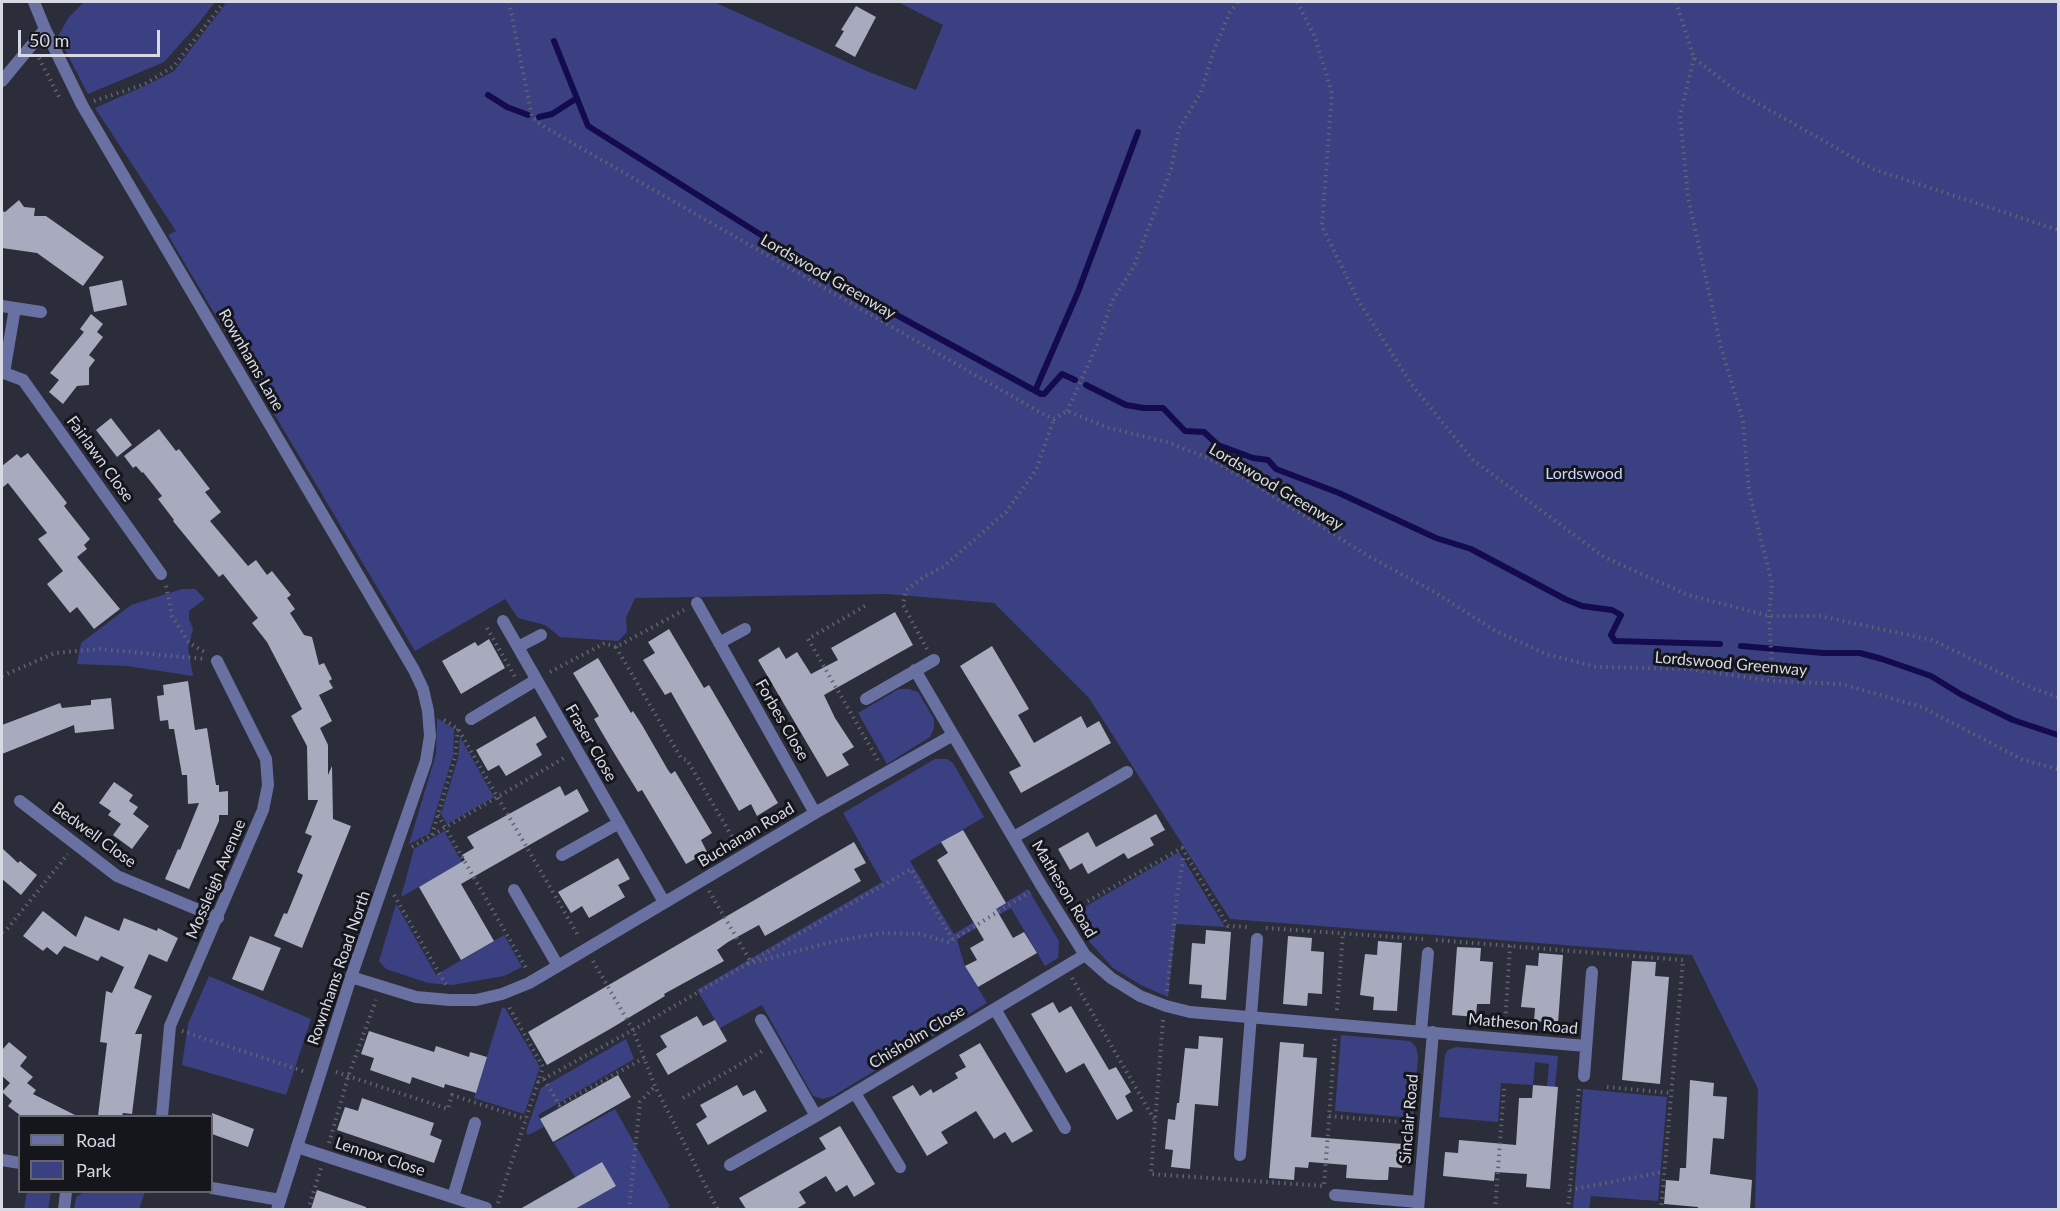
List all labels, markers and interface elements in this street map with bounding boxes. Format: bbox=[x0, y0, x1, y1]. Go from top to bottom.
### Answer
scale bar bbox=[21, 18, 164, 56]
text: 50 m bbox=[29, 29, 69, 51]
street label: Lordswood Greenway bbox=[757, 230, 899, 324]
street label: Rownhams Lane bbox=[214, 306, 288, 414]
street label: Fairlawn Close bbox=[62, 412, 138, 506]
street label: Lordswood Greenway bbox=[1205, 439, 1347, 535]
park label: Lordswood bbox=[1545, 464, 1623, 484]
street label: Lordswood Greenway bbox=[1654, 648, 1808, 680]
street label: Forbes Close bbox=[751, 676, 813, 764]
street label: Fraser Close bbox=[561, 701, 621, 785]
street label: Bedwell Close bbox=[48, 798, 140, 872]
street label: Buchanan Road bbox=[694, 799, 798, 871]
street label: Mossleigh Avenue bbox=[182, 816, 250, 942]
street label: Matheson Road bbox=[1027, 837, 1101, 941]
street label: Rownhams Road North bbox=[304, 888, 374, 1048]
street label: Chisholm Close bbox=[866, 1001, 968, 1073]
street label: Matheson Road bbox=[1467, 1010, 1579, 1038]
street label: Sinclair Road bbox=[1396, 1073, 1422, 1165]
legend bbox=[18, 1115, 213, 1193]
text: Road bbox=[76, 1129, 116, 1151]
street label: Lennox Close bbox=[333, 1133, 427, 1181]
text: Park bbox=[76, 1159, 111, 1181]

